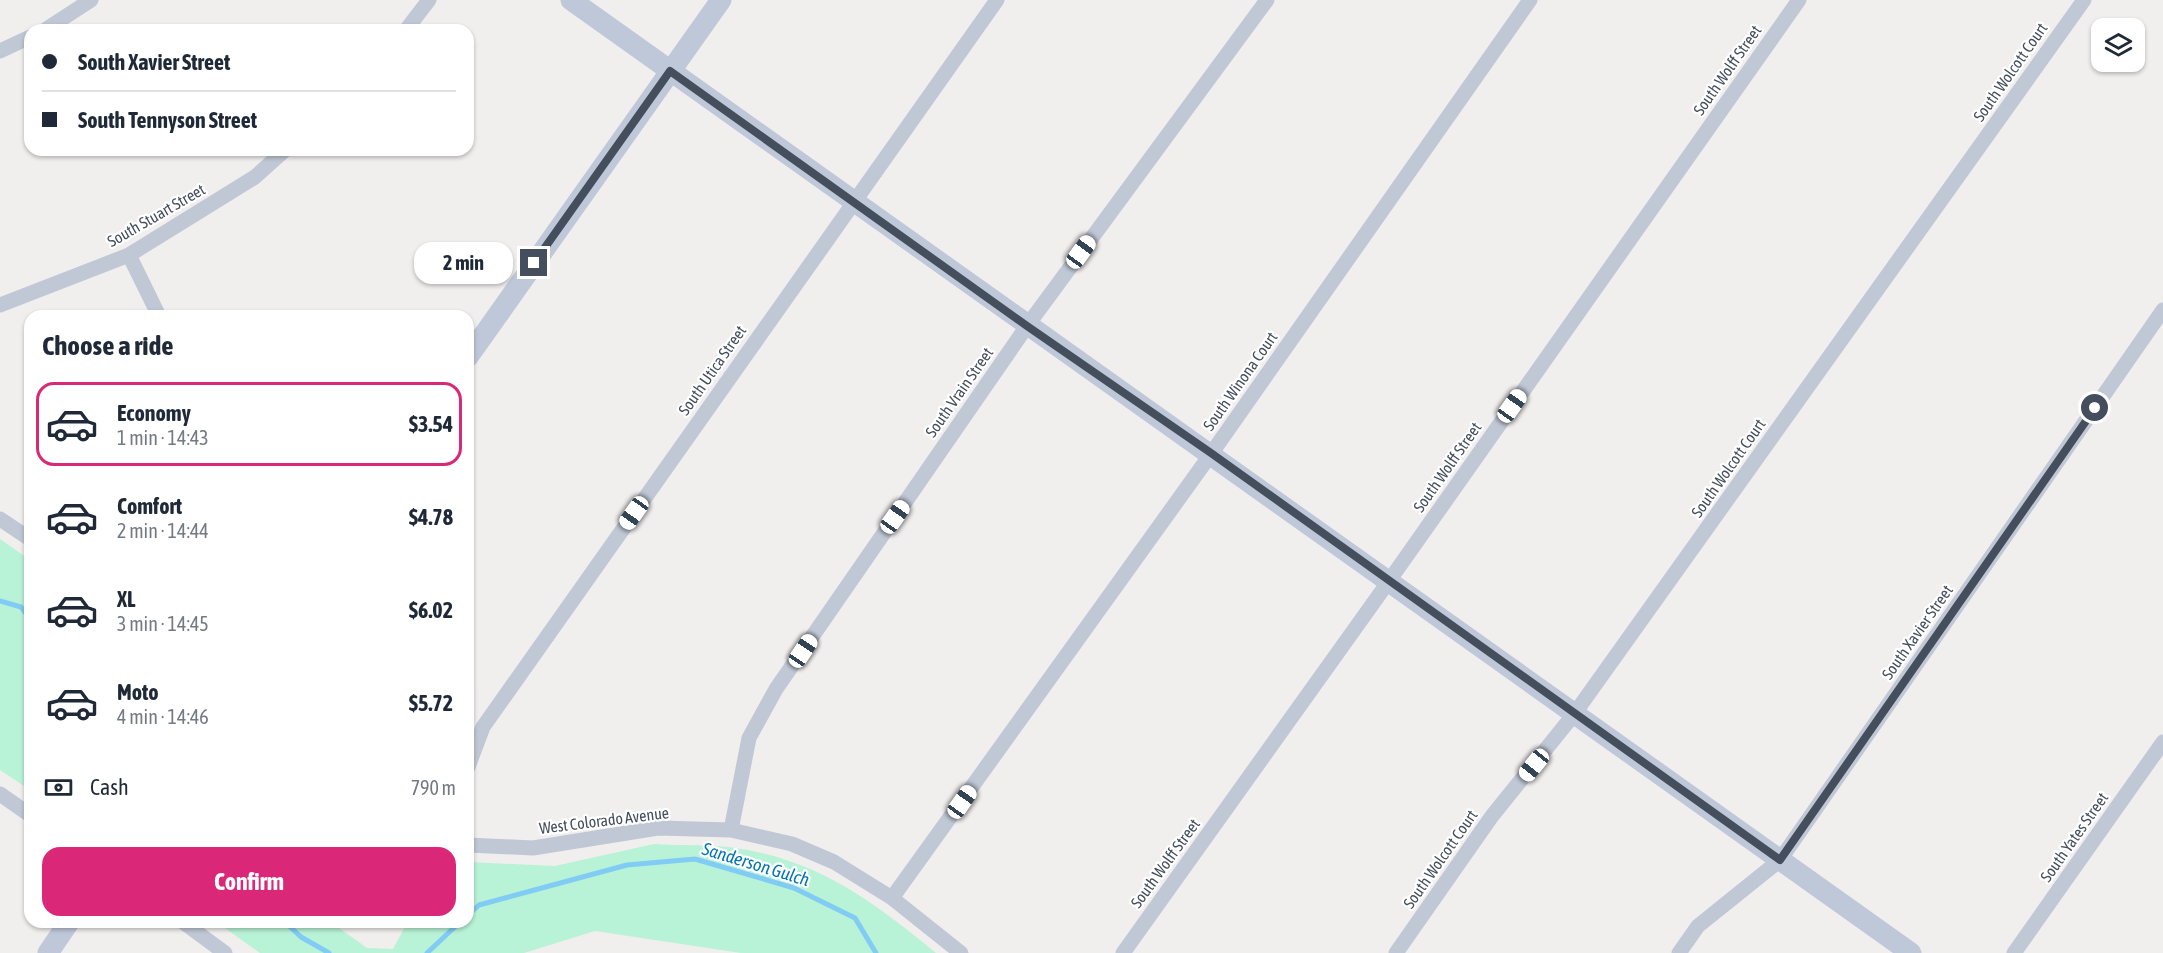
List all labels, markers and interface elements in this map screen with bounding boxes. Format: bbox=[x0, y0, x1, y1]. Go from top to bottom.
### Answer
map controls bbox=[2091, 18, 2145, 72]
button: layers bbox=[2091, 18, 2145, 72]
street label: South Wolcott Court bbox=[1969, 19, 2051, 125]
street label: South Wolff Street bbox=[1689, 21, 1765, 118]
text: South Xavier Street bbox=[78, 49, 230, 75]
text: South Tennyson Street bbox=[78, 107, 257, 133]
street label: South Stuart Street bbox=[104, 180, 208, 250]
car bbox=[1063, 232, 1099, 272]
callout: 2 min bbox=[414, 242, 513, 284]
route end bbox=[520, 249, 547, 276]
text: 2 min bbox=[443, 251, 484, 274]
street label: South Utica Street bbox=[675, 322, 750, 418]
street label: South Winona Court bbox=[1199, 328, 1281, 434]
text: Choose a ride bbox=[42, 330, 174, 361]
street label: South Vrain Street bbox=[922, 344, 997, 440]
car bbox=[1494, 386, 1530, 426]
route start bbox=[2081, 394, 2108, 421]
icon: car bbox=[45, 397, 99, 451]
text: Economy bbox=[117, 400, 191, 426]
text: $3.54 bbox=[409, 411, 453, 437]
street label: South Wolcott Court bbox=[1687, 415, 1769, 521]
street label: South Wolff Street bbox=[1409, 418, 1485, 515]
text: 1 min · 14:43 bbox=[117, 426, 209, 449]
icon: car bbox=[45, 490, 99, 544]
text: Comfort bbox=[117, 493, 182, 519]
car bbox=[616, 493, 652, 533]
car bbox=[877, 497, 913, 537]
text: $4.78 bbox=[409, 504, 453, 530]
text: 2 min · 14:44 bbox=[117, 519, 209, 542]
street label: South Xavier Street bbox=[1878, 581, 1956, 683]
icon: car bbox=[45, 583, 99, 637]
text: XL bbox=[117, 586, 135, 612]
text: $6.02 bbox=[409, 597, 453, 623]
text: 3 min · 14:45 bbox=[117, 612, 209, 635]
car bbox=[785, 631, 821, 671]
icon: car bbox=[45, 676, 99, 730]
text: Moto bbox=[117, 679, 159, 705]
text: $5.72 bbox=[409, 690, 453, 716]
text: 4 min · 14:46 bbox=[117, 705, 209, 728]
car bbox=[1516, 745, 1552, 785]
icon: cash bbox=[42, 771, 75, 804]
text: Cash bbox=[90, 774, 129, 800]
text: 790 m bbox=[411, 776, 456, 799]
car bbox=[944, 782, 980, 822]
street label: South Yates Street bbox=[2037, 789, 2112, 885]
street label: West Colorado Avenue bbox=[538, 803, 670, 837]
street label: South Wolcott Court bbox=[1399, 806, 1481, 912]
street label: South Wolff Street bbox=[1127, 815, 1203, 911]
water label: Sanderson Gulch bbox=[699, 837, 812, 890]
button: Confirm bbox=[42, 847, 456, 916]

